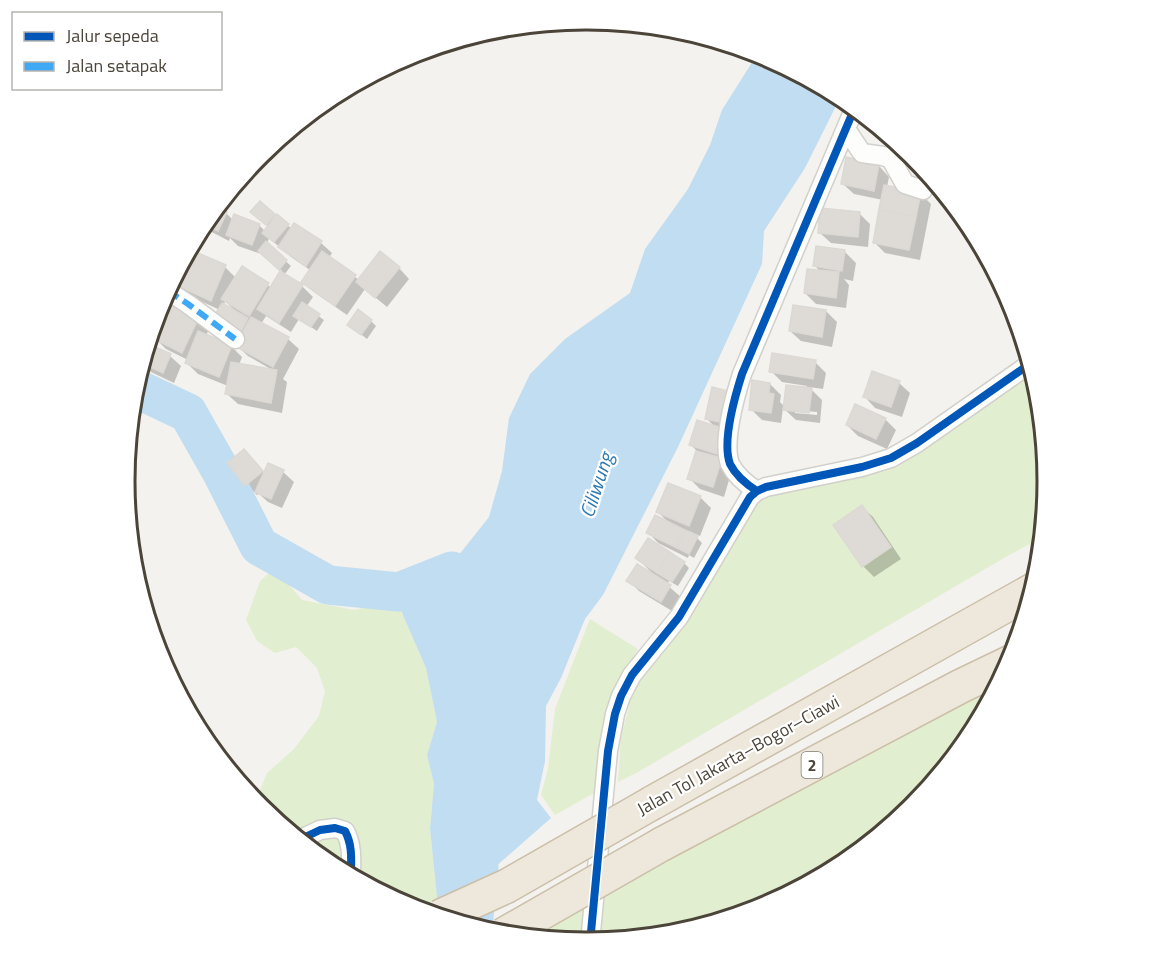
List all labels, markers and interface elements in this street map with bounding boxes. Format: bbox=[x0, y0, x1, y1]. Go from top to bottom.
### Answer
legend bbox=[12, 12, 222, 90]
text: Jalur sepeda bbox=[66, 22, 159, 49]
text: Jalan setapak bbox=[66, 52, 167, 79]
water label: Ciliwung bbox=[571, 446, 622, 521]
street label: Jalan Tol Jakarta–Bogor–Ciawi bbox=[632, 688, 844, 822]
road number: 2 bbox=[802, 752, 822, 778]

